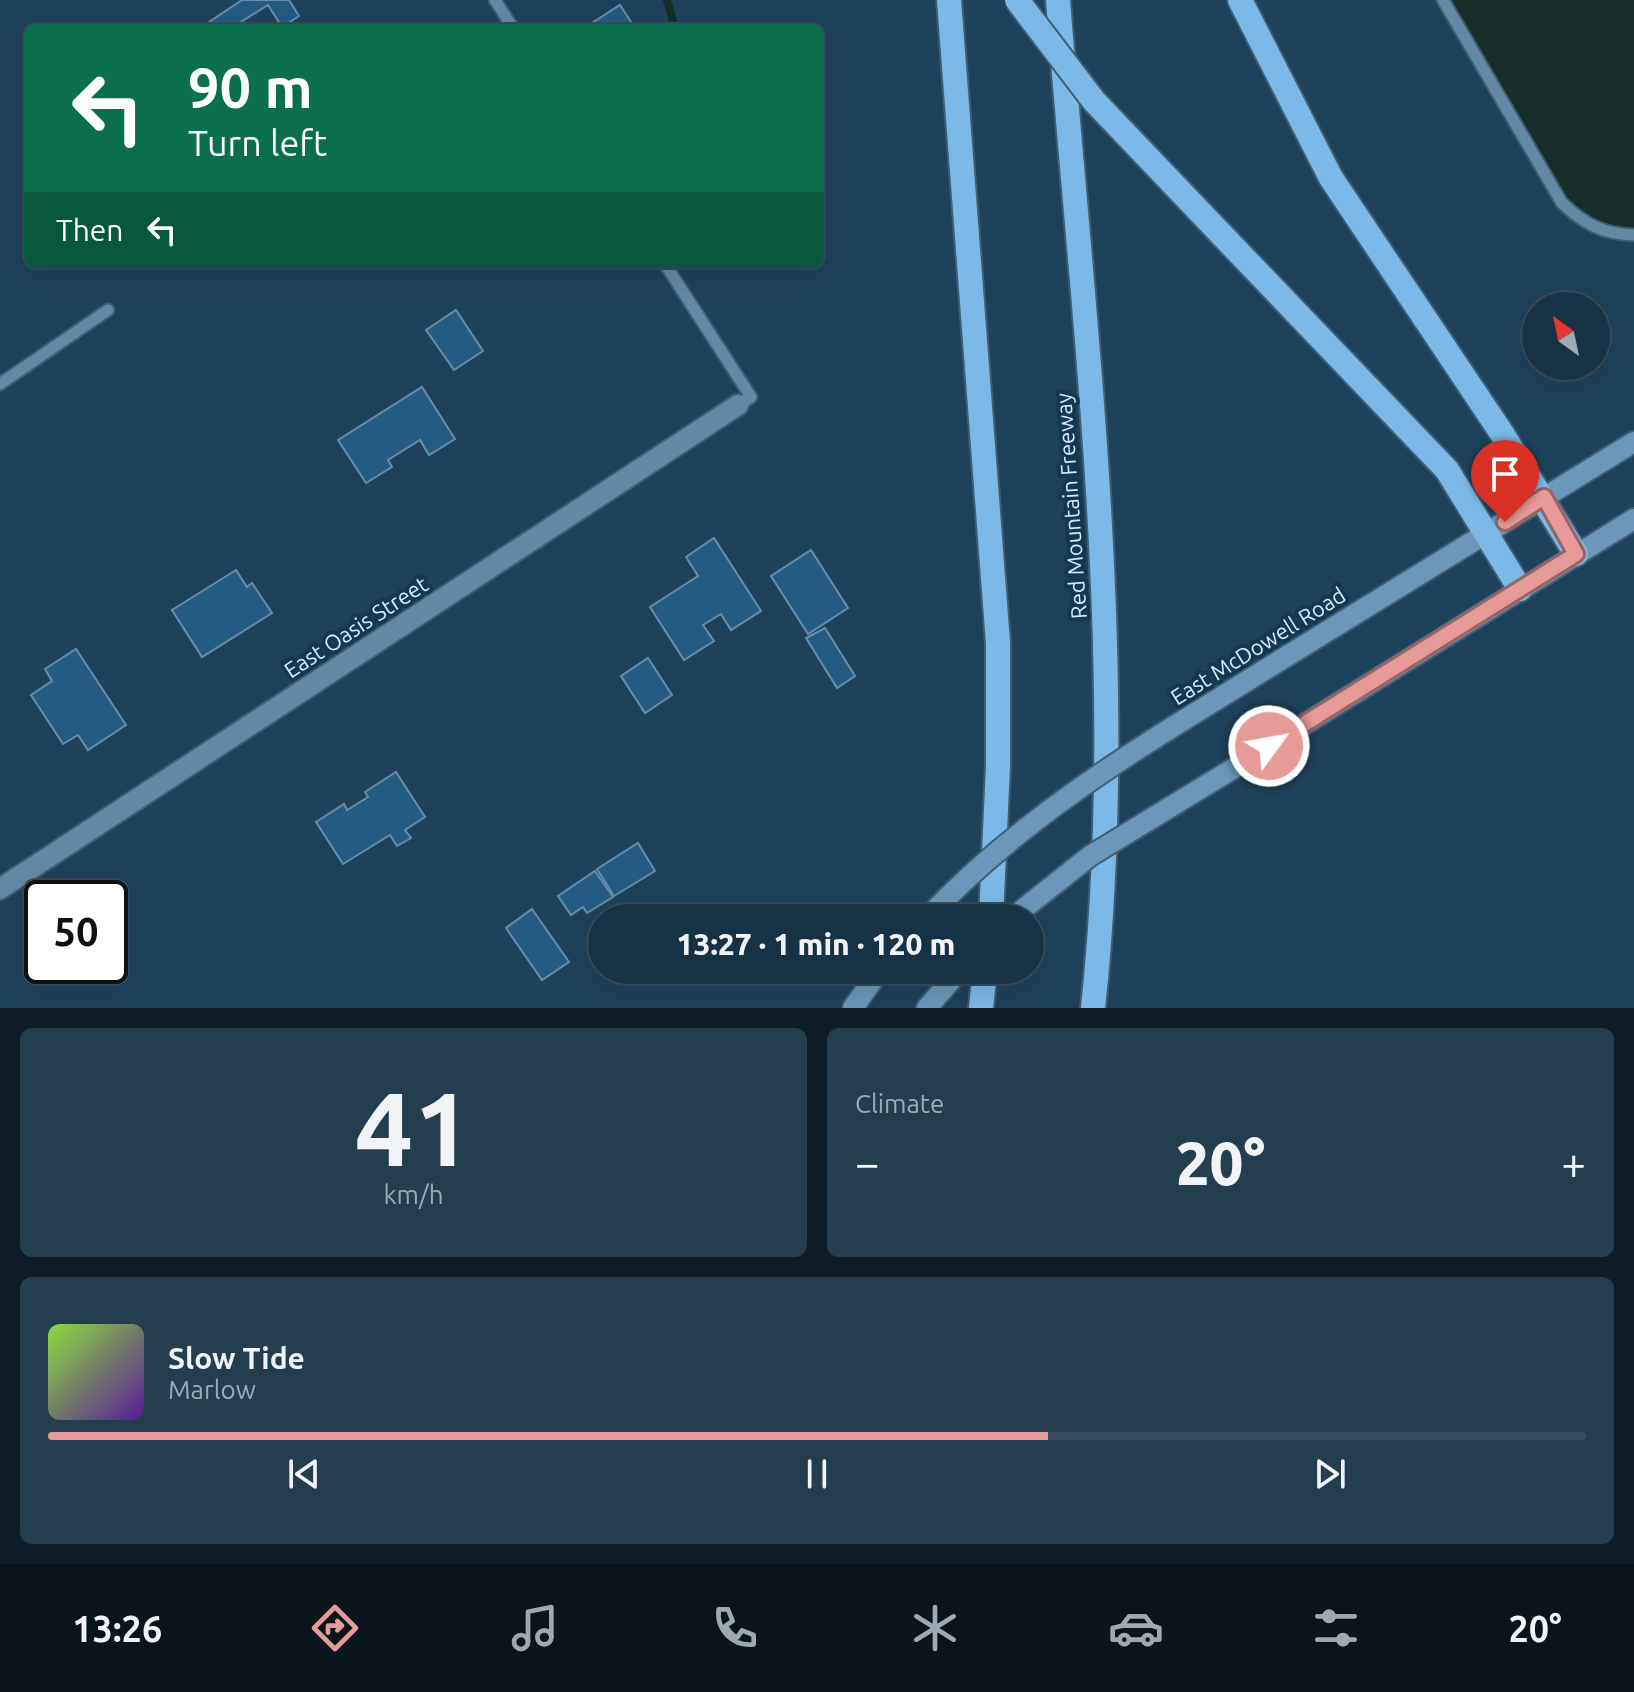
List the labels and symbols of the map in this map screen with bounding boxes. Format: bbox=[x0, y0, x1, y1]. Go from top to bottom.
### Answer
north arrow bbox=[1522, 292, 1610, 380]
street label: Red Mountain Freeway bbox=[1050, 392, 1091, 620]
pin bbox=[1471, 440, 1539, 522]
street label: East Oasis Street bbox=[279, 571, 432, 682]
street label: East McDowell Road bbox=[1166, 582, 1350, 709]
position arrow bbox=[1227, 704, 1311, 788]
speed limit sign: 50 bbox=[24, 880, 128, 984]

